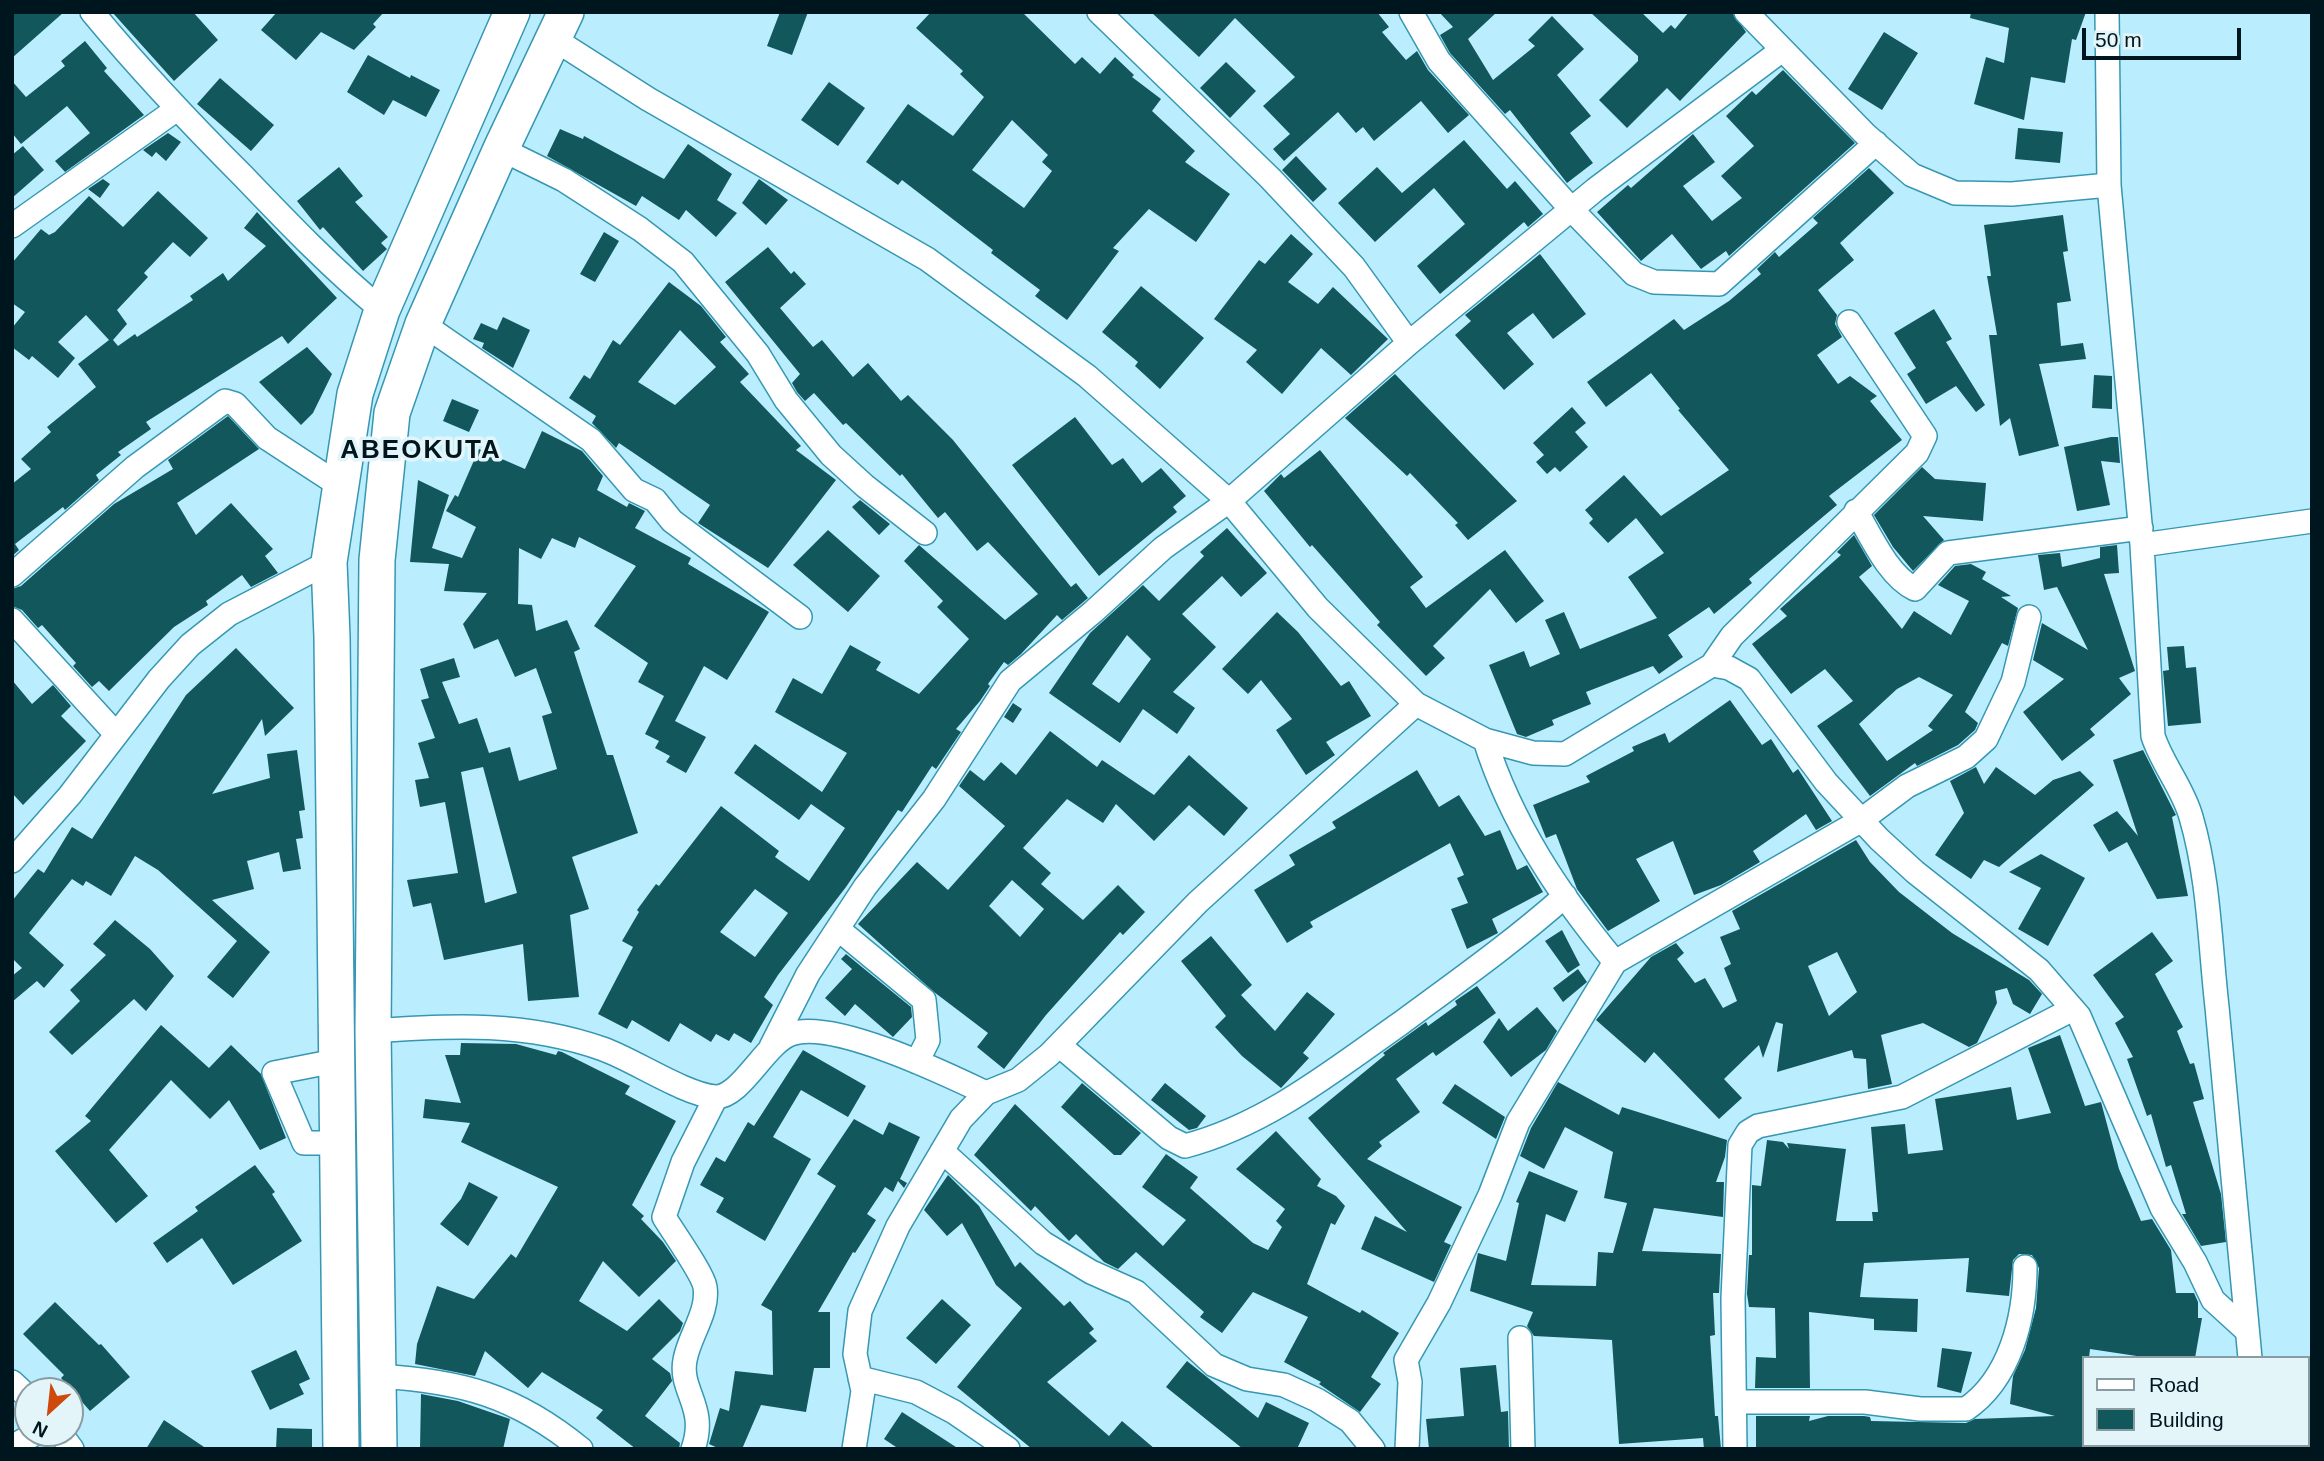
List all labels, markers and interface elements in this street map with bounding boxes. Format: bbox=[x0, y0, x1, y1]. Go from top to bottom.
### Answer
scale bar bbox=[2086, 14, 2245, 58]
text: 50 m bbox=[2095, 28, 2142, 51]
district label: ABEOKUTA bbox=[341, 435, 501, 467]
legend bbox=[2082, 1356, 2310, 1447]
text: Road bbox=[2149, 1373, 2199, 1396]
north arrow bbox=[14, 1377, 84, 1447]
text: Building bbox=[2149, 1408, 2224, 1431]
text: N bbox=[29, 1417, 51, 1442]

